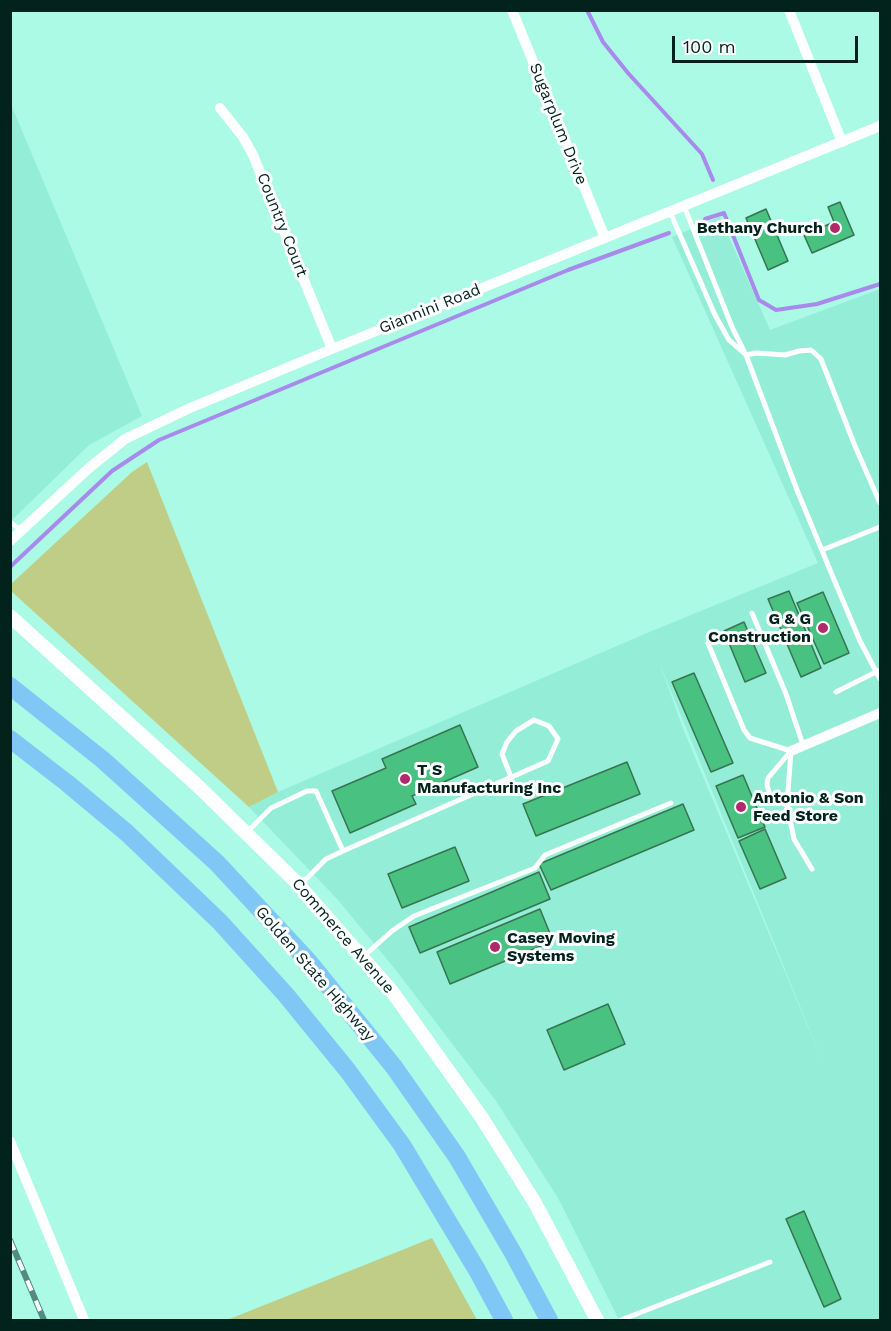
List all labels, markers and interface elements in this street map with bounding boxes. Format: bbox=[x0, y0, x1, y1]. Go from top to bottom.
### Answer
scale bar bbox=[675, 24, 861, 62]
text: 100 m bbox=[683, 36, 736, 57]
street label: Sugarplum Drive bbox=[525, 60, 591, 188]
street label: Country Court bbox=[252, 170, 312, 280]
place label: Bethany Church bbox=[697, 218, 823, 238]
marker: Bethany Church bbox=[828, 221, 842, 235]
street label: Giannini Road bbox=[377, 280, 483, 338]
place label: G & G Construction bbox=[708, 609, 811, 647]
marker: G & G Construction bbox=[816, 621, 830, 635]
place label: T S Manufacturing Inc bbox=[417, 760, 561, 798]
marker: T S Manufacturing Inc bbox=[398, 772, 412, 786]
place label: Antonio & Son Feed Store bbox=[753, 788, 864, 826]
marker: Antonio & Son Feed Store bbox=[734, 800, 748, 814]
street label: Commerce Avenue bbox=[288, 874, 398, 998]
street label: Golden State Highway bbox=[251, 903, 379, 1045]
place label: Casey Moving Systems bbox=[507, 928, 615, 966]
marker: Casey Moving Systems bbox=[488, 940, 502, 954]

